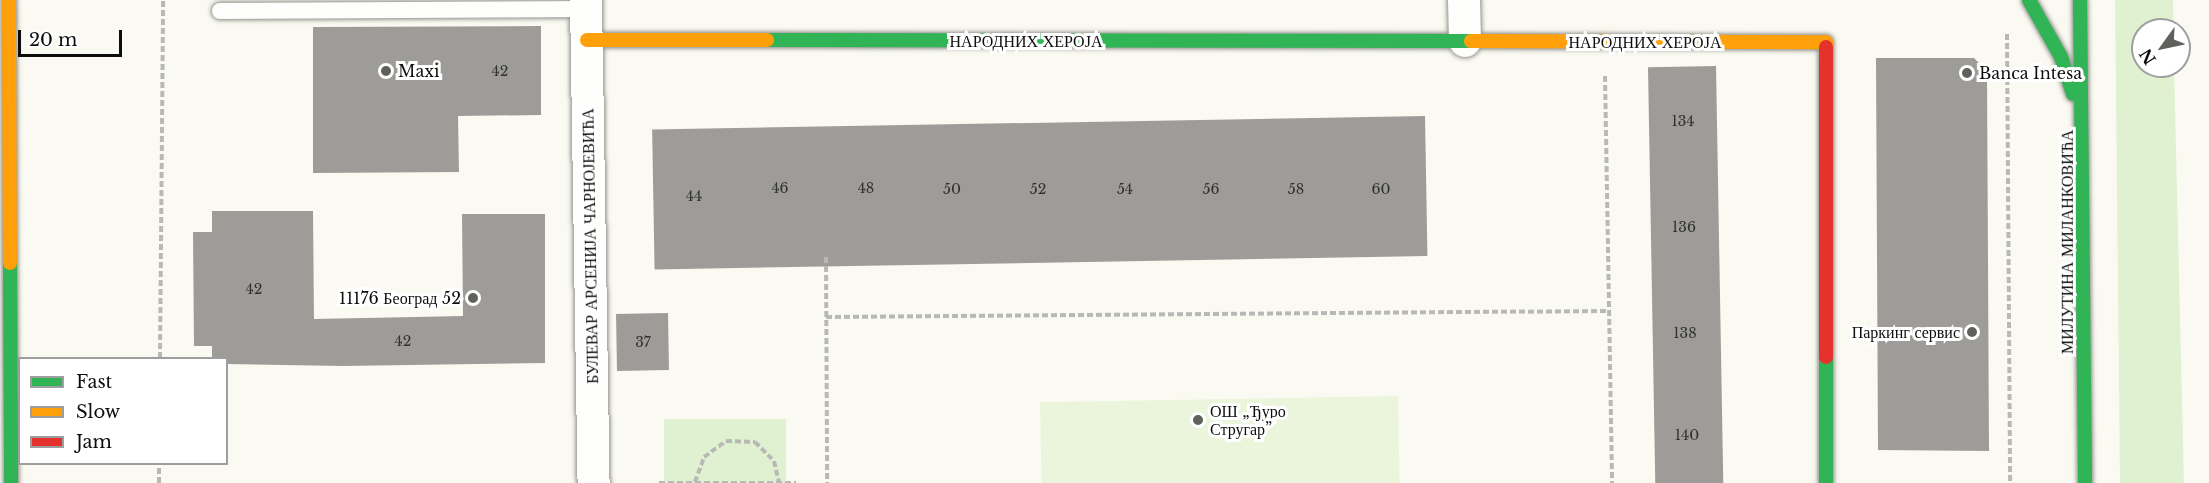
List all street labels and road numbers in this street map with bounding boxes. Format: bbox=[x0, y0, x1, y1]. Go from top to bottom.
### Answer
street label: НАРОДНИХ ХЕРОЈА bbox=[950, 31, 1102, 51]
street label: НАРОДНИХ ХЕРОЈА bbox=[1569, 32, 1721, 52]
street label: БУЛЕВАР АРСЕНИЈА ЧАРНОЈЕВИЋА bbox=[578, 108, 602, 384]
street label: МИЛУТИНА МИЛАНКОВИЋА bbox=[2057, 130, 2077, 354]

